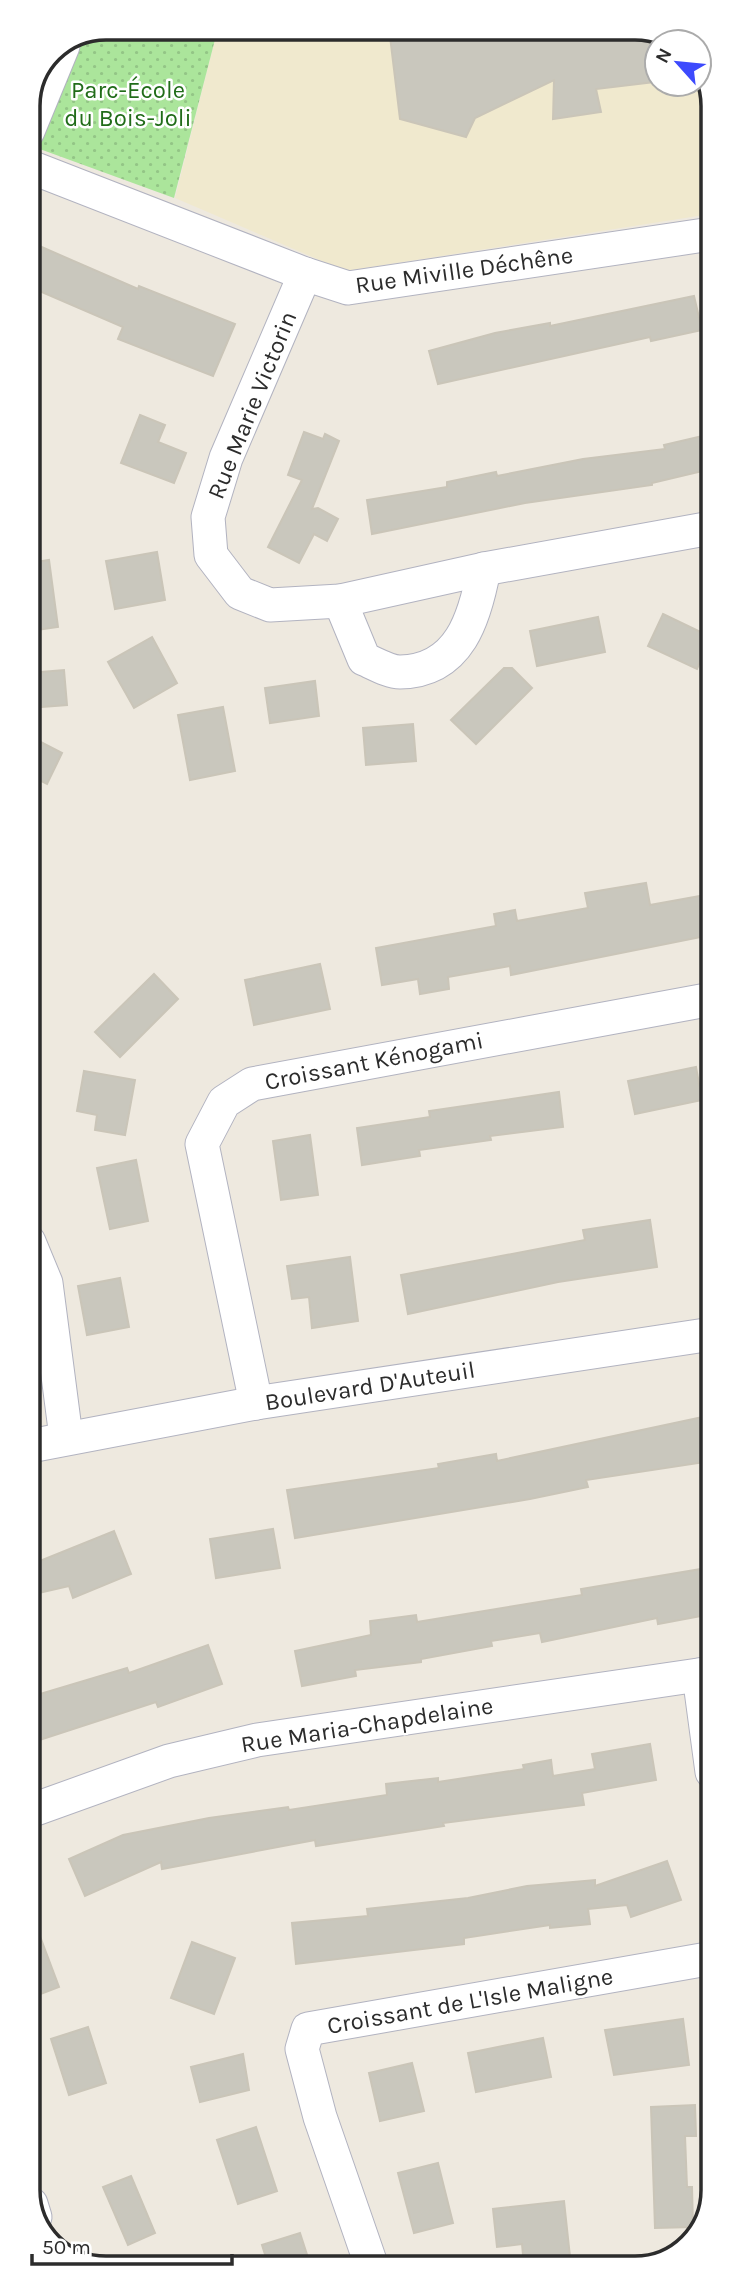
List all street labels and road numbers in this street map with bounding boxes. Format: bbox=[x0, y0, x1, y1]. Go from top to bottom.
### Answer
street label: Rue Miville Déchêne bbox=[353, 241, 575, 299]
street label: Rue Marie Victorin bbox=[202, 307, 302, 503]
street label: Croissant Kénogami bbox=[262, 1026, 486, 1096]
street label: Boulevard D'Auteuil bbox=[263, 1356, 477, 1416]
street label: Rue Maria-Chapdelaine bbox=[239, 1691, 495, 1759]
street label: Croissant de L'Isle Maligne bbox=[325, 1962, 615, 2040]

